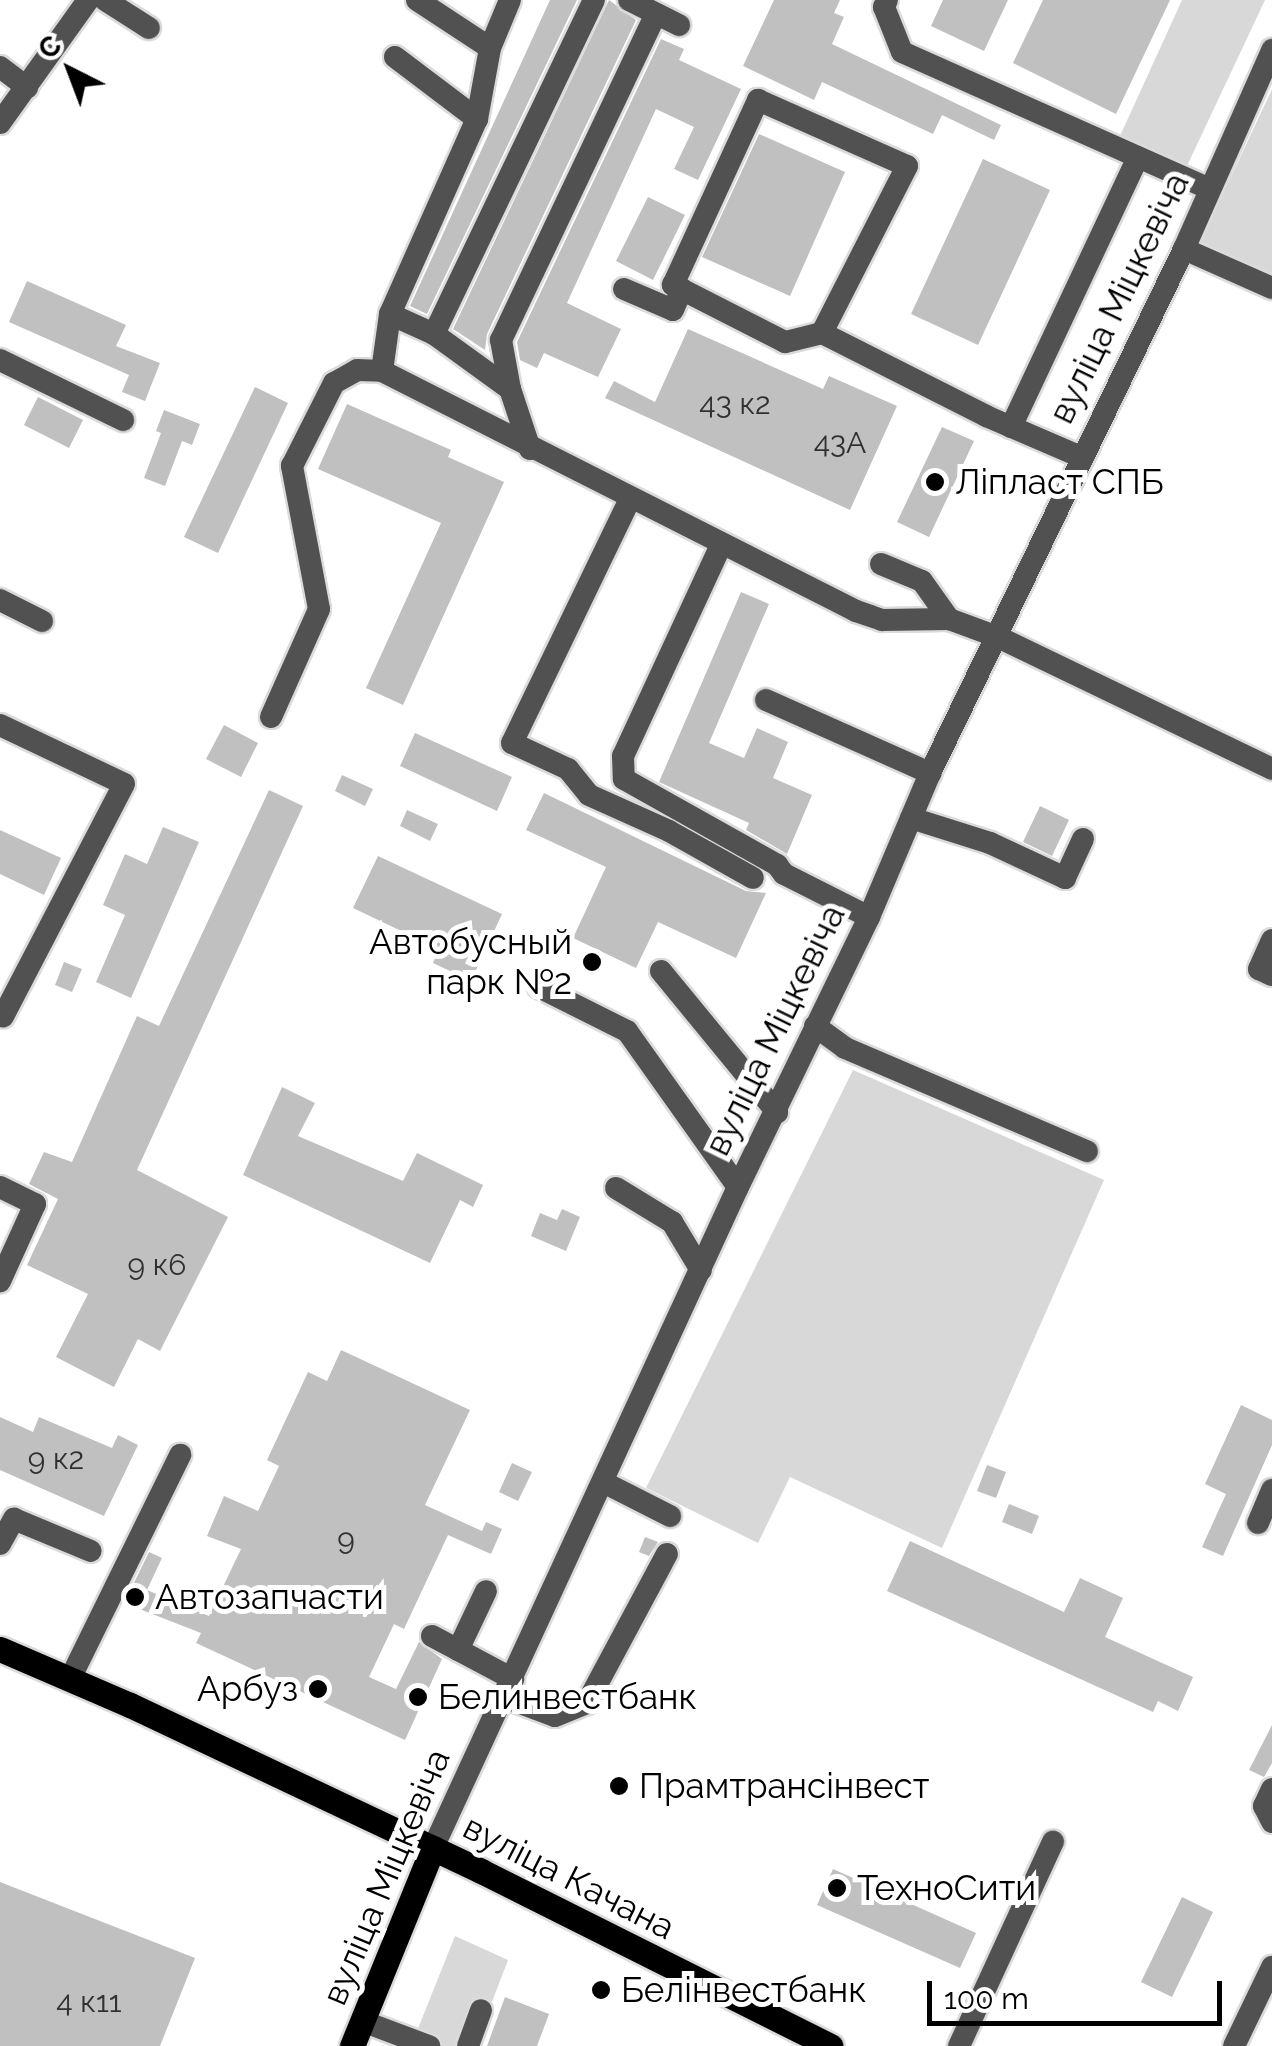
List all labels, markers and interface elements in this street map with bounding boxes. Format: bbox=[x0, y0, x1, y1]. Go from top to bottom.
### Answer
north arrow bbox=[20, 20, 120, 120]
text: С bbox=[31, 29, 68, 66]
street label: вуліца Міцкевіча bbox=[1040, 166, 1198, 430]
house number: 43 к2 bbox=[699, 386, 771, 422]
house number: 43А bbox=[814, 425, 866, 461]
place label: Ліпласт СПБ bbox=[955, 461, 1164, 503]
marker: Ліпласт СПБ bbox=[924, 471, 946, 493]
street label: вуліца Міцкевіча bbox=[696, 898, 854, 1162]
place label: Автобусный парк №2 bbox=[369, 921, 572, 1003]
marker: Автобусный парк №2 bbox=[581, 951, 603, 973]
house number: 9 к6 bbox=[128, 1247, 186, 1283]
house number: 9 к2 bbox=[28, 1441, 84, 1477]
house number: 9 bbox=[337, 1521, 355, 1557]
place label: Автозапчасти bbox=[155, 1576, 384, 1618]
marker: Автозапчасти bbox=[124, 1586, 146, 1608]
place label: Арбуз bbox=[197, 1668, 298, 1710]
place label: Белинвестбанк bbox=[438, 1676, 697, 1718]
marker: Арбуз bbox=[307, 1678, 329, 1700]
marker: Белинвестбанк bbox=[407, 1686, 429, 1708]
street label: вуліца Міцкевіча bbox=[313, 1743, 459, 2011]
place label: Прамтрансінвест bbox=[639, 1765, 929, 1807]
marker: Прамтрансінвест bbox=[608, 1775, 630, 1797]
street label: вуліца Качана bbox=[456, 1806, 682, 1948]
place label: ТехноСити bbox=[857, 1867, 1036, 1909]
marker: ТехноСити bbox=[826, 1877, 848, 1899]
scale bar bbox=[932, 1961, 1227, 2023]
place label: Белінвестбанк bbox=[621, 1969, 866, 2011]
marker: Белінвестбанк bbox=[590, 1979, 612, 2001]
text: 100 m bbox=[944, 1981, 1029, 2016]
house number: 4 к11 bbox=[56, 1984, 122, 2020]

